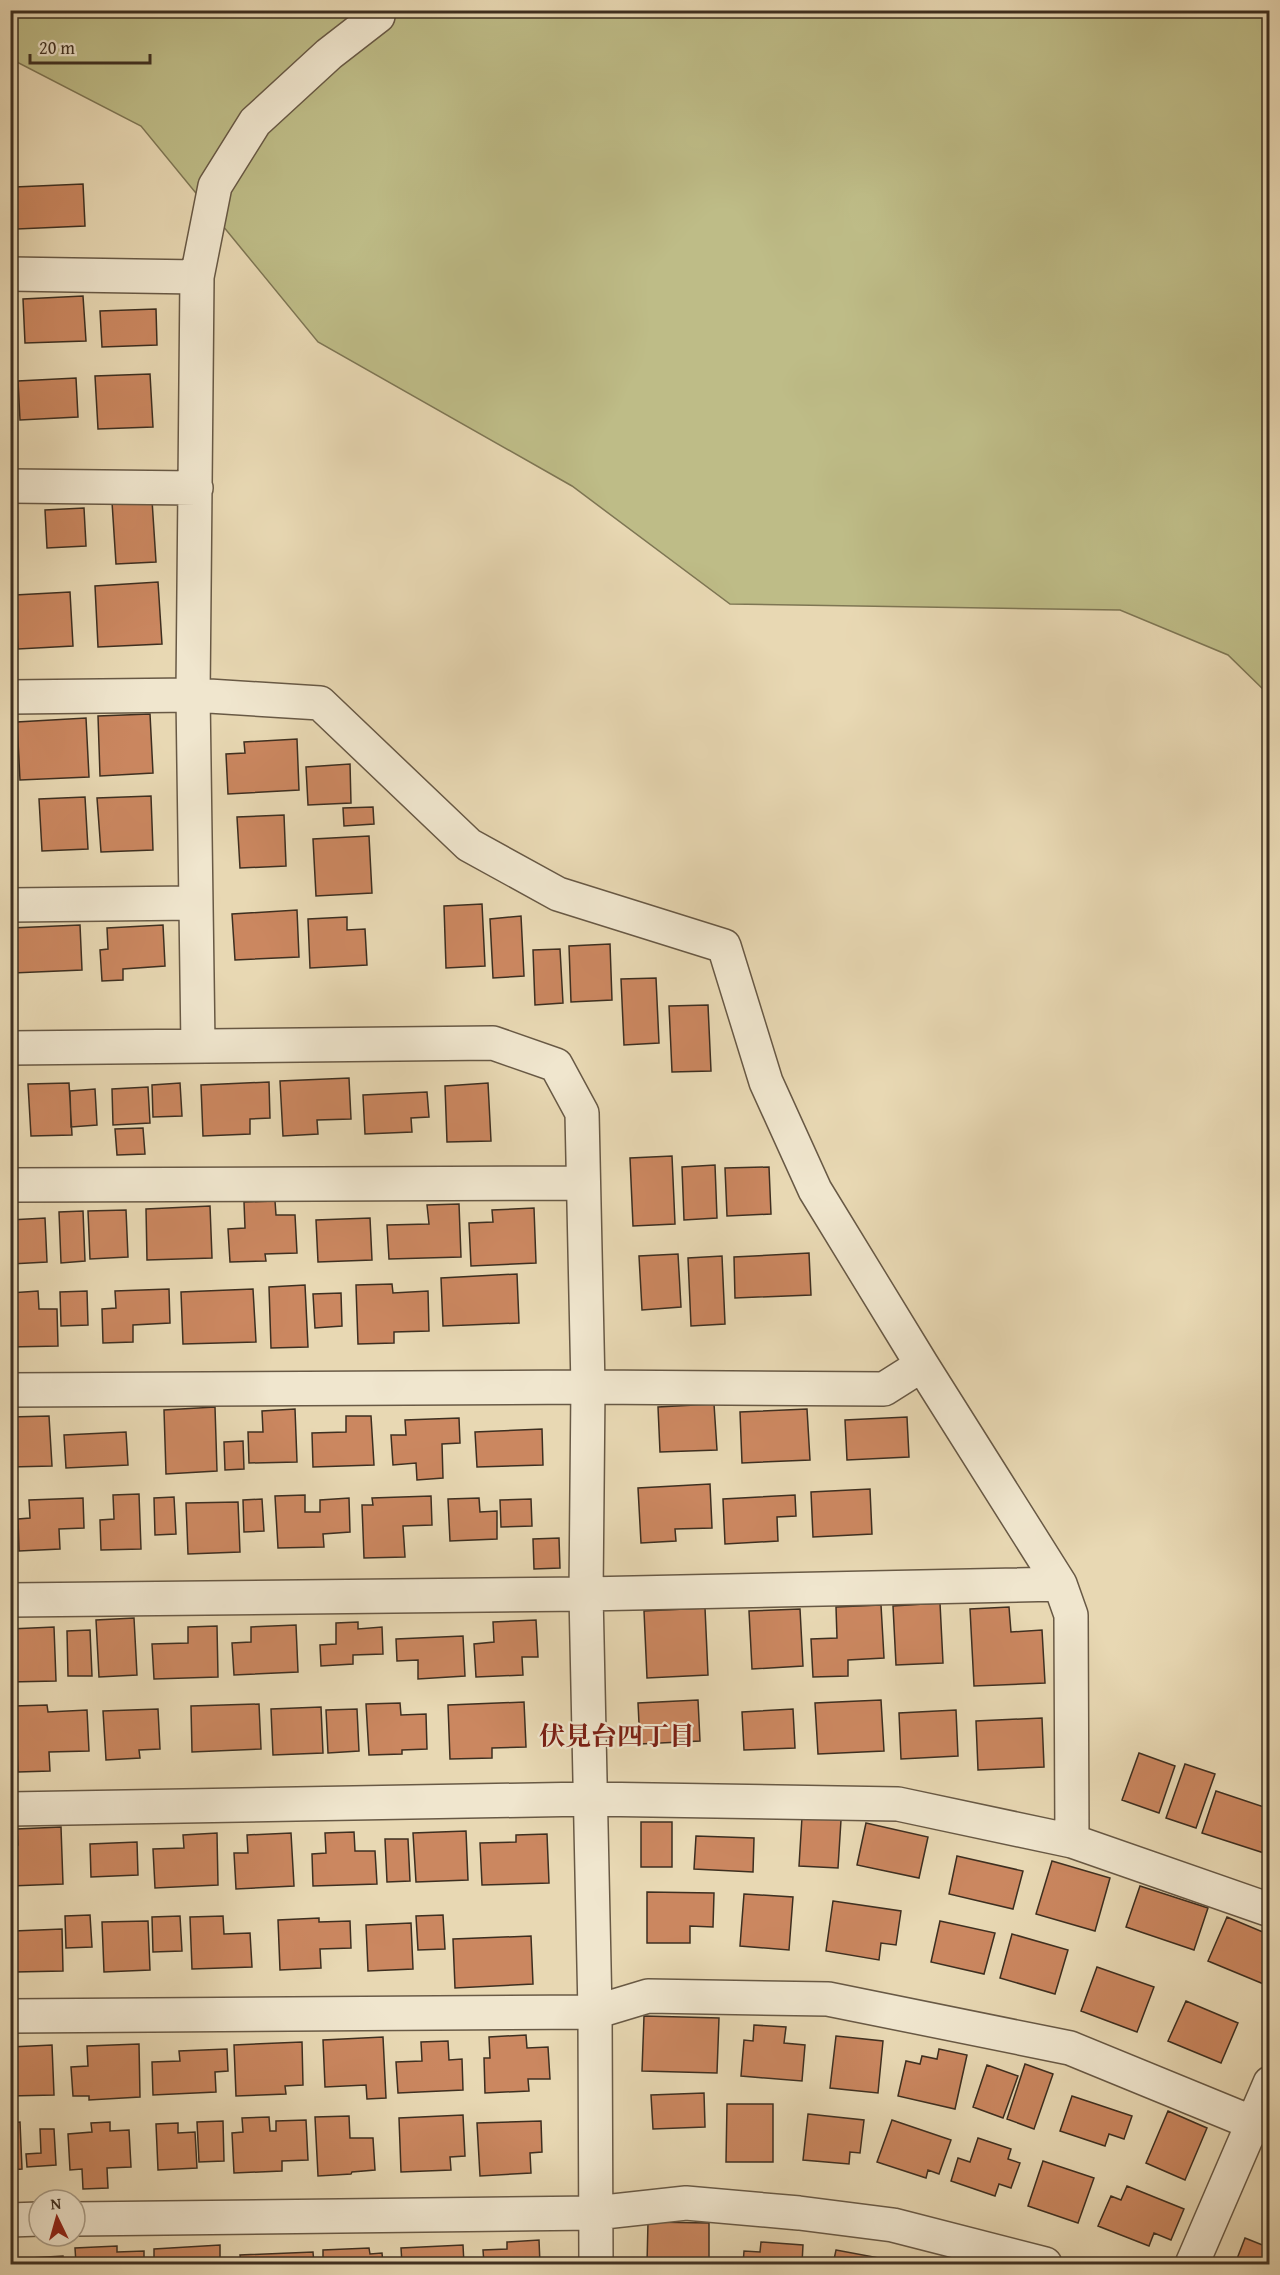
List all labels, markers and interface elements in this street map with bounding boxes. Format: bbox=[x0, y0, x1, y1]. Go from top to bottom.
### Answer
scale bar bbox=[30, 27, 150, 65]
text: 20 m bbox=[39, 34, 75, 61]
district label: 伏見台四丁目 bbox=[539, 1716, 695, 1755]
north arrow bbox=[27, 2188, 87, 2248]
text: N bbox=[49, 2191, 62, 2215]

